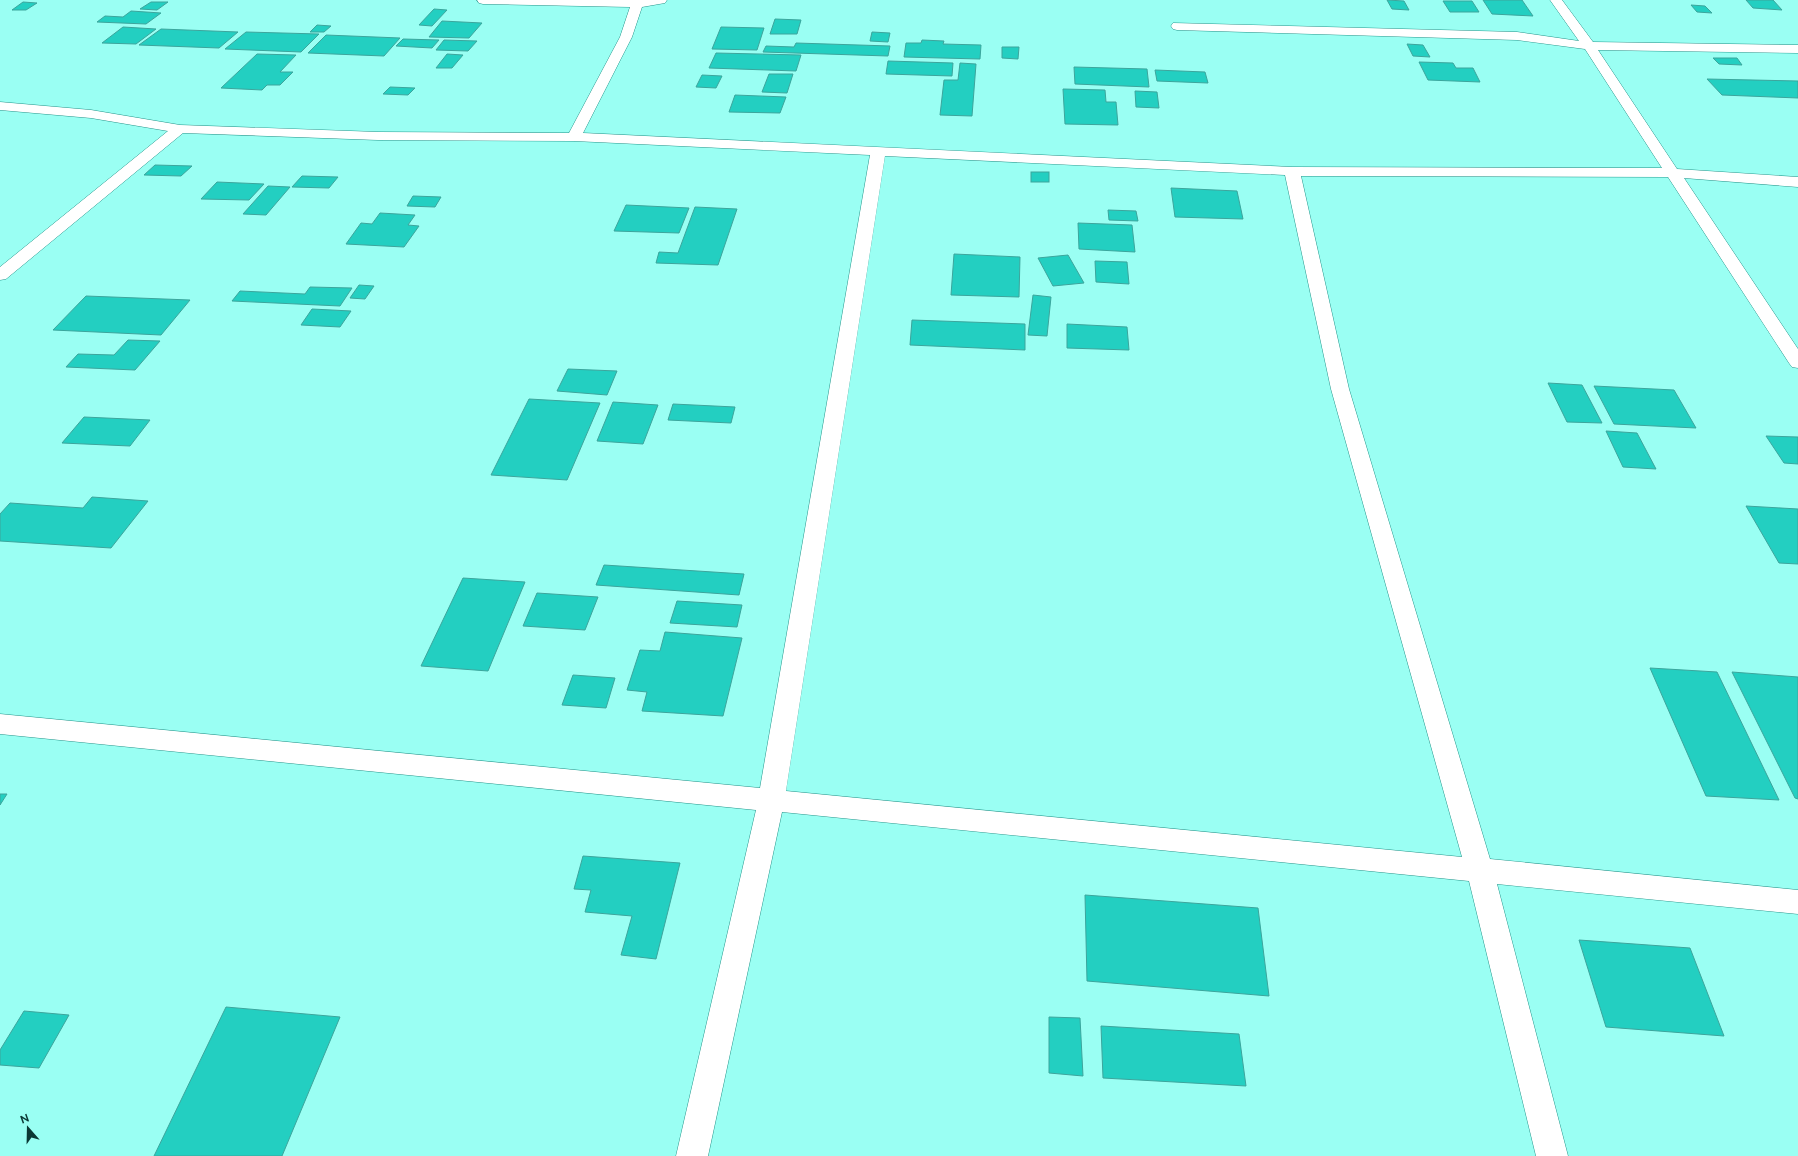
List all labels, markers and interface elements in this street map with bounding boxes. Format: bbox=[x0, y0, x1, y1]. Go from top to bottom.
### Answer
north arrow bbox=[8, 1108, 48, 1148]
text: N bbox=[19, 1112, 31, 1127]

